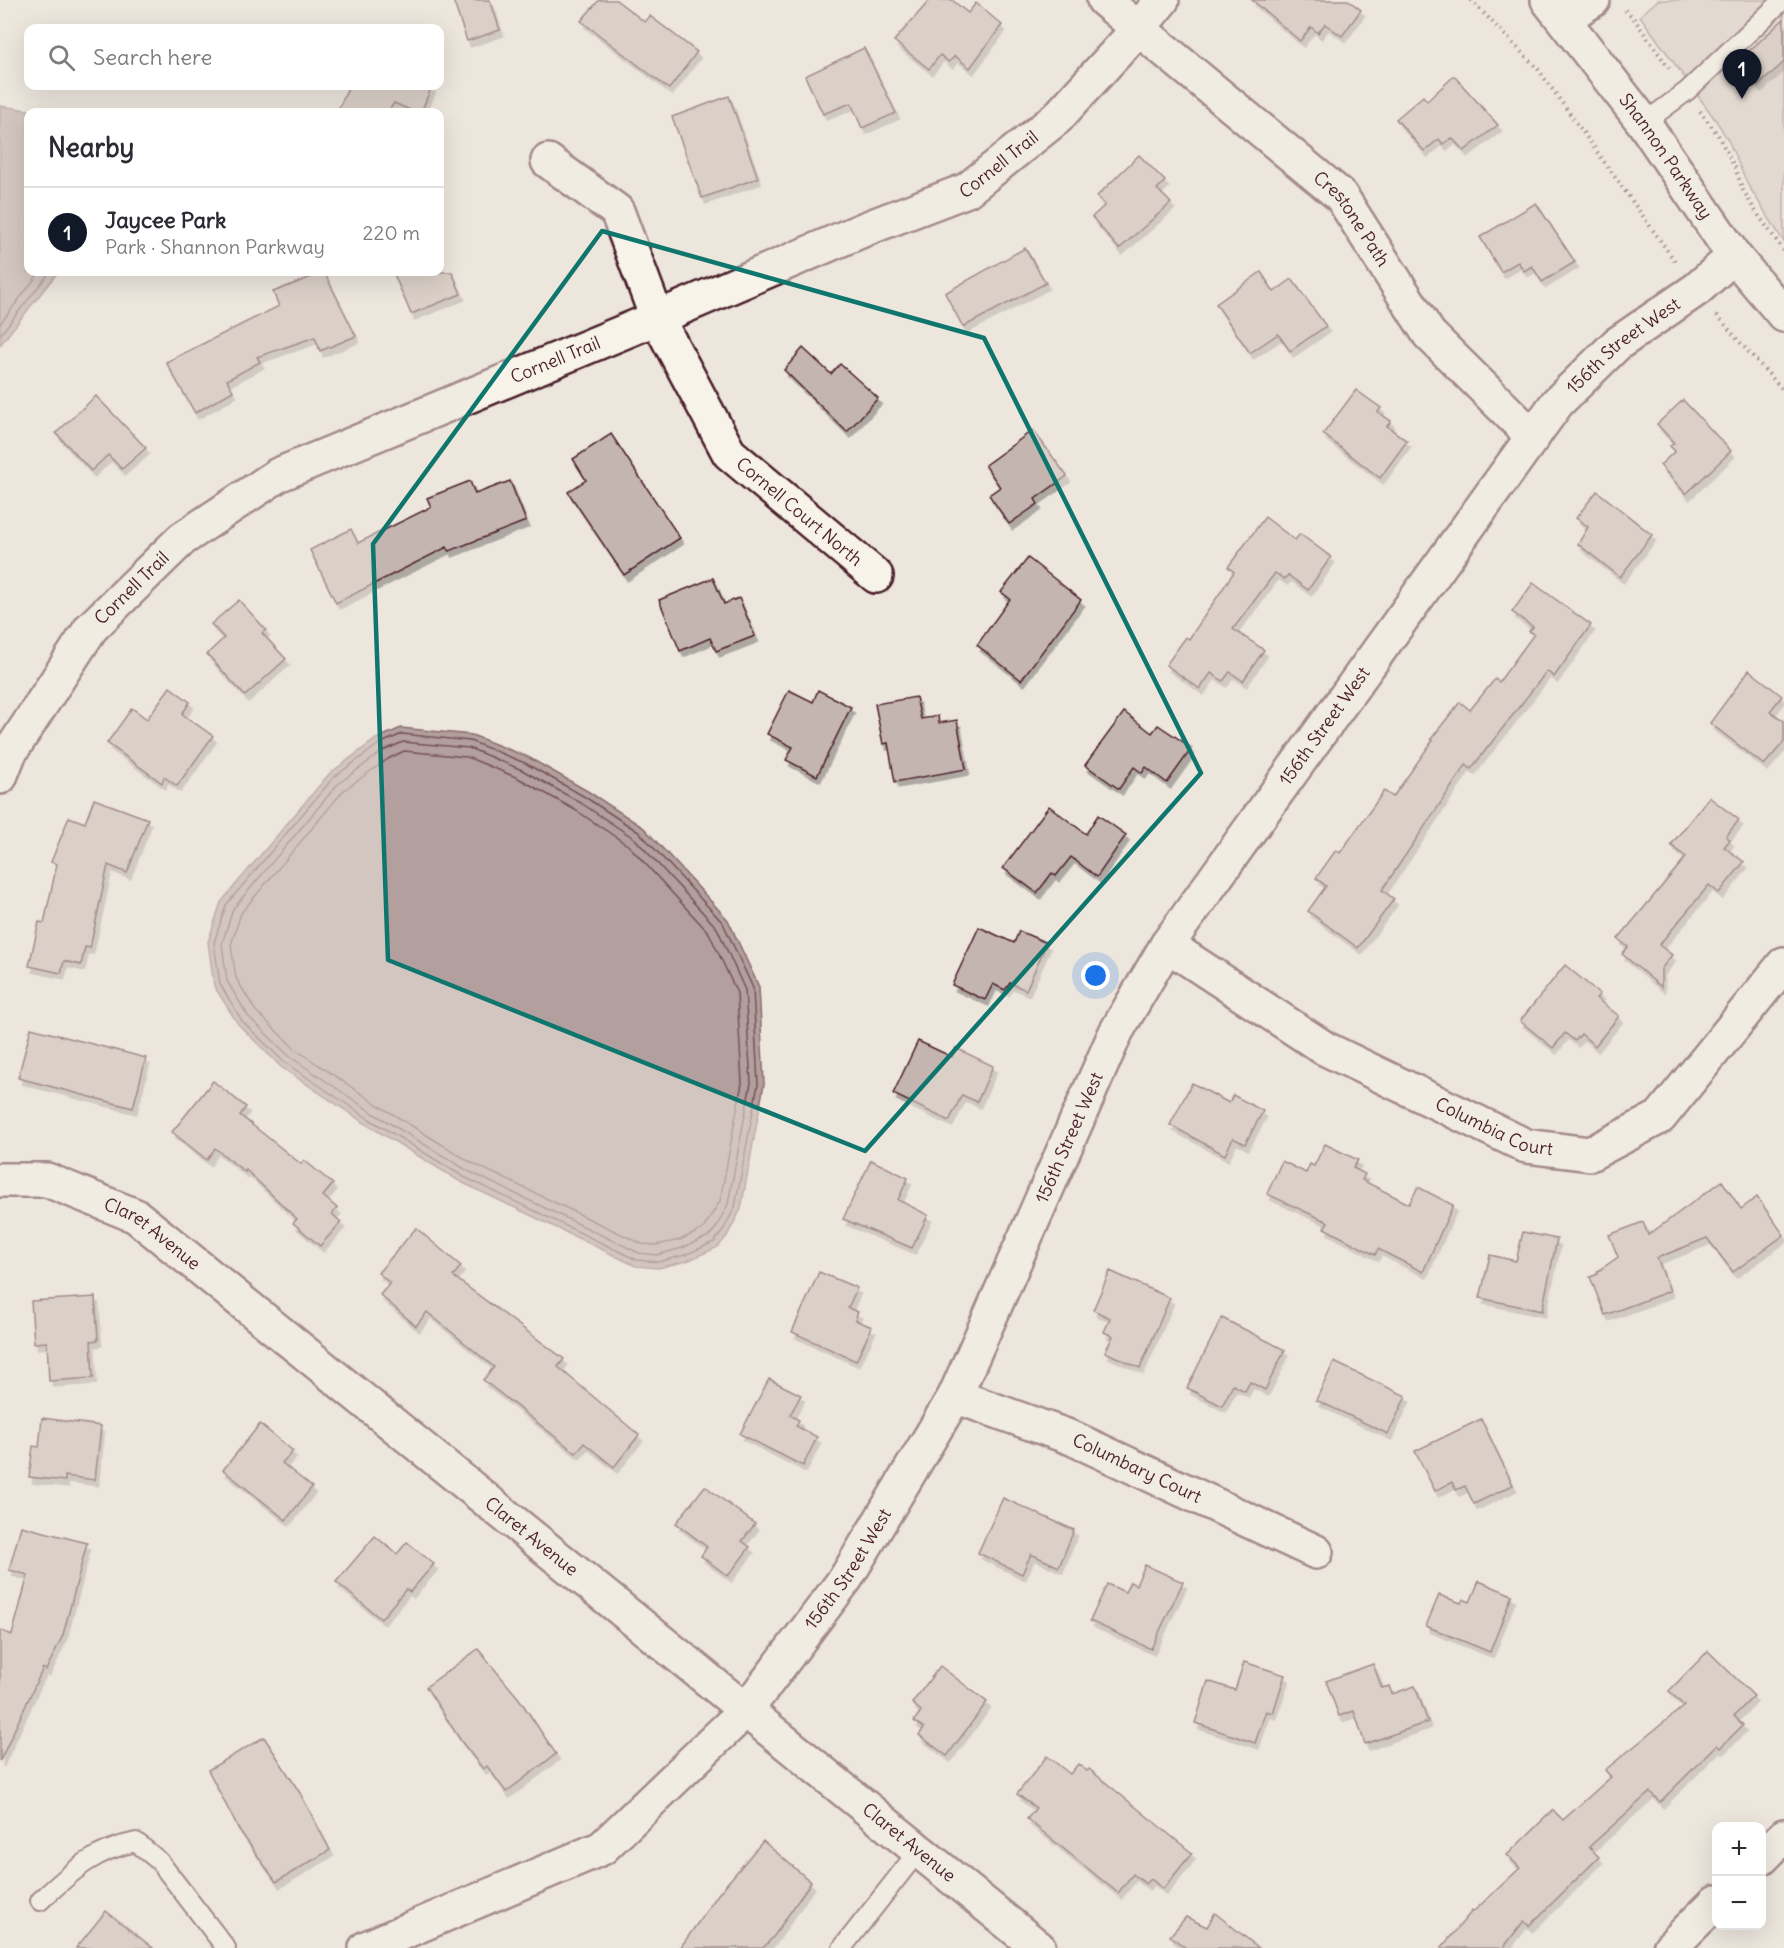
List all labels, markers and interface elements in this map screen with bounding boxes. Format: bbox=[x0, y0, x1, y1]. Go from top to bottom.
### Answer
search box bbox=[24, 24, 444, 90]
icon: search bbox=[45, 41, 78, 74]
text: Search here bbox=[93, 43, 212, 71]
pin: 1 bbox=[1722, 50, 1762, 99]
street label: Shannon Parkway bbox=[1614, 89, 1718, 224]
street label: Cornell Trail bbox=[956, 125, 1043, 203]
text: Nearby bbox=[48, 131, 134, 164]
street label: Crestone Path bbox=[1309, 166, 1395, 271]
text: Jaycee Park bbox=[105, 206, 226, 234]
text: 1 bbox=[64, 220, 71, 245]
text: 220 m bbox=[363, 220, 420, 245]
text: Park · Shannon Parkway bbox=[105, 234, 325, 259]
street label: 156th Street West bbox=[1561, 292, 1684, 399]
street label: Cornell Trail bbox=[507, 331, 604, 388]
street label: Cornell Court North bbox=[732, 452, 867, 571]
street label: Cornell Trail bbox=[89, 546, 174, 629]
street label: 156th Street West bbox=[1274, 662, 1375, 790]
your location bbox=[1081, 961, 1110, 990]
street label: 156th Street West bbox=[1030, 1068, 1108, 1206]
street label: Columbia Court bbox=[1432, 1092, 1554, 1160]
street label: Claret Avenue bbox=[101, 1192, 205, 1275]
street label: Columbary Court bbox=[1069, 1428, 1205, 1508]
street label: Claret Avenue bbox=[480, 1491, 583, 1581]
street label: 156th Street West bbox=[799, 1504, 896, 1634]
street label: Claret Avenue bbox=[858, 1798, 961, 1887]
map controls bbox=[1712, 1822, 1766, 1930]
button: + bbox=[1712, 1822, 1766, 1876]
button: − bbox=[1712, 1876, 1766, 1930]

